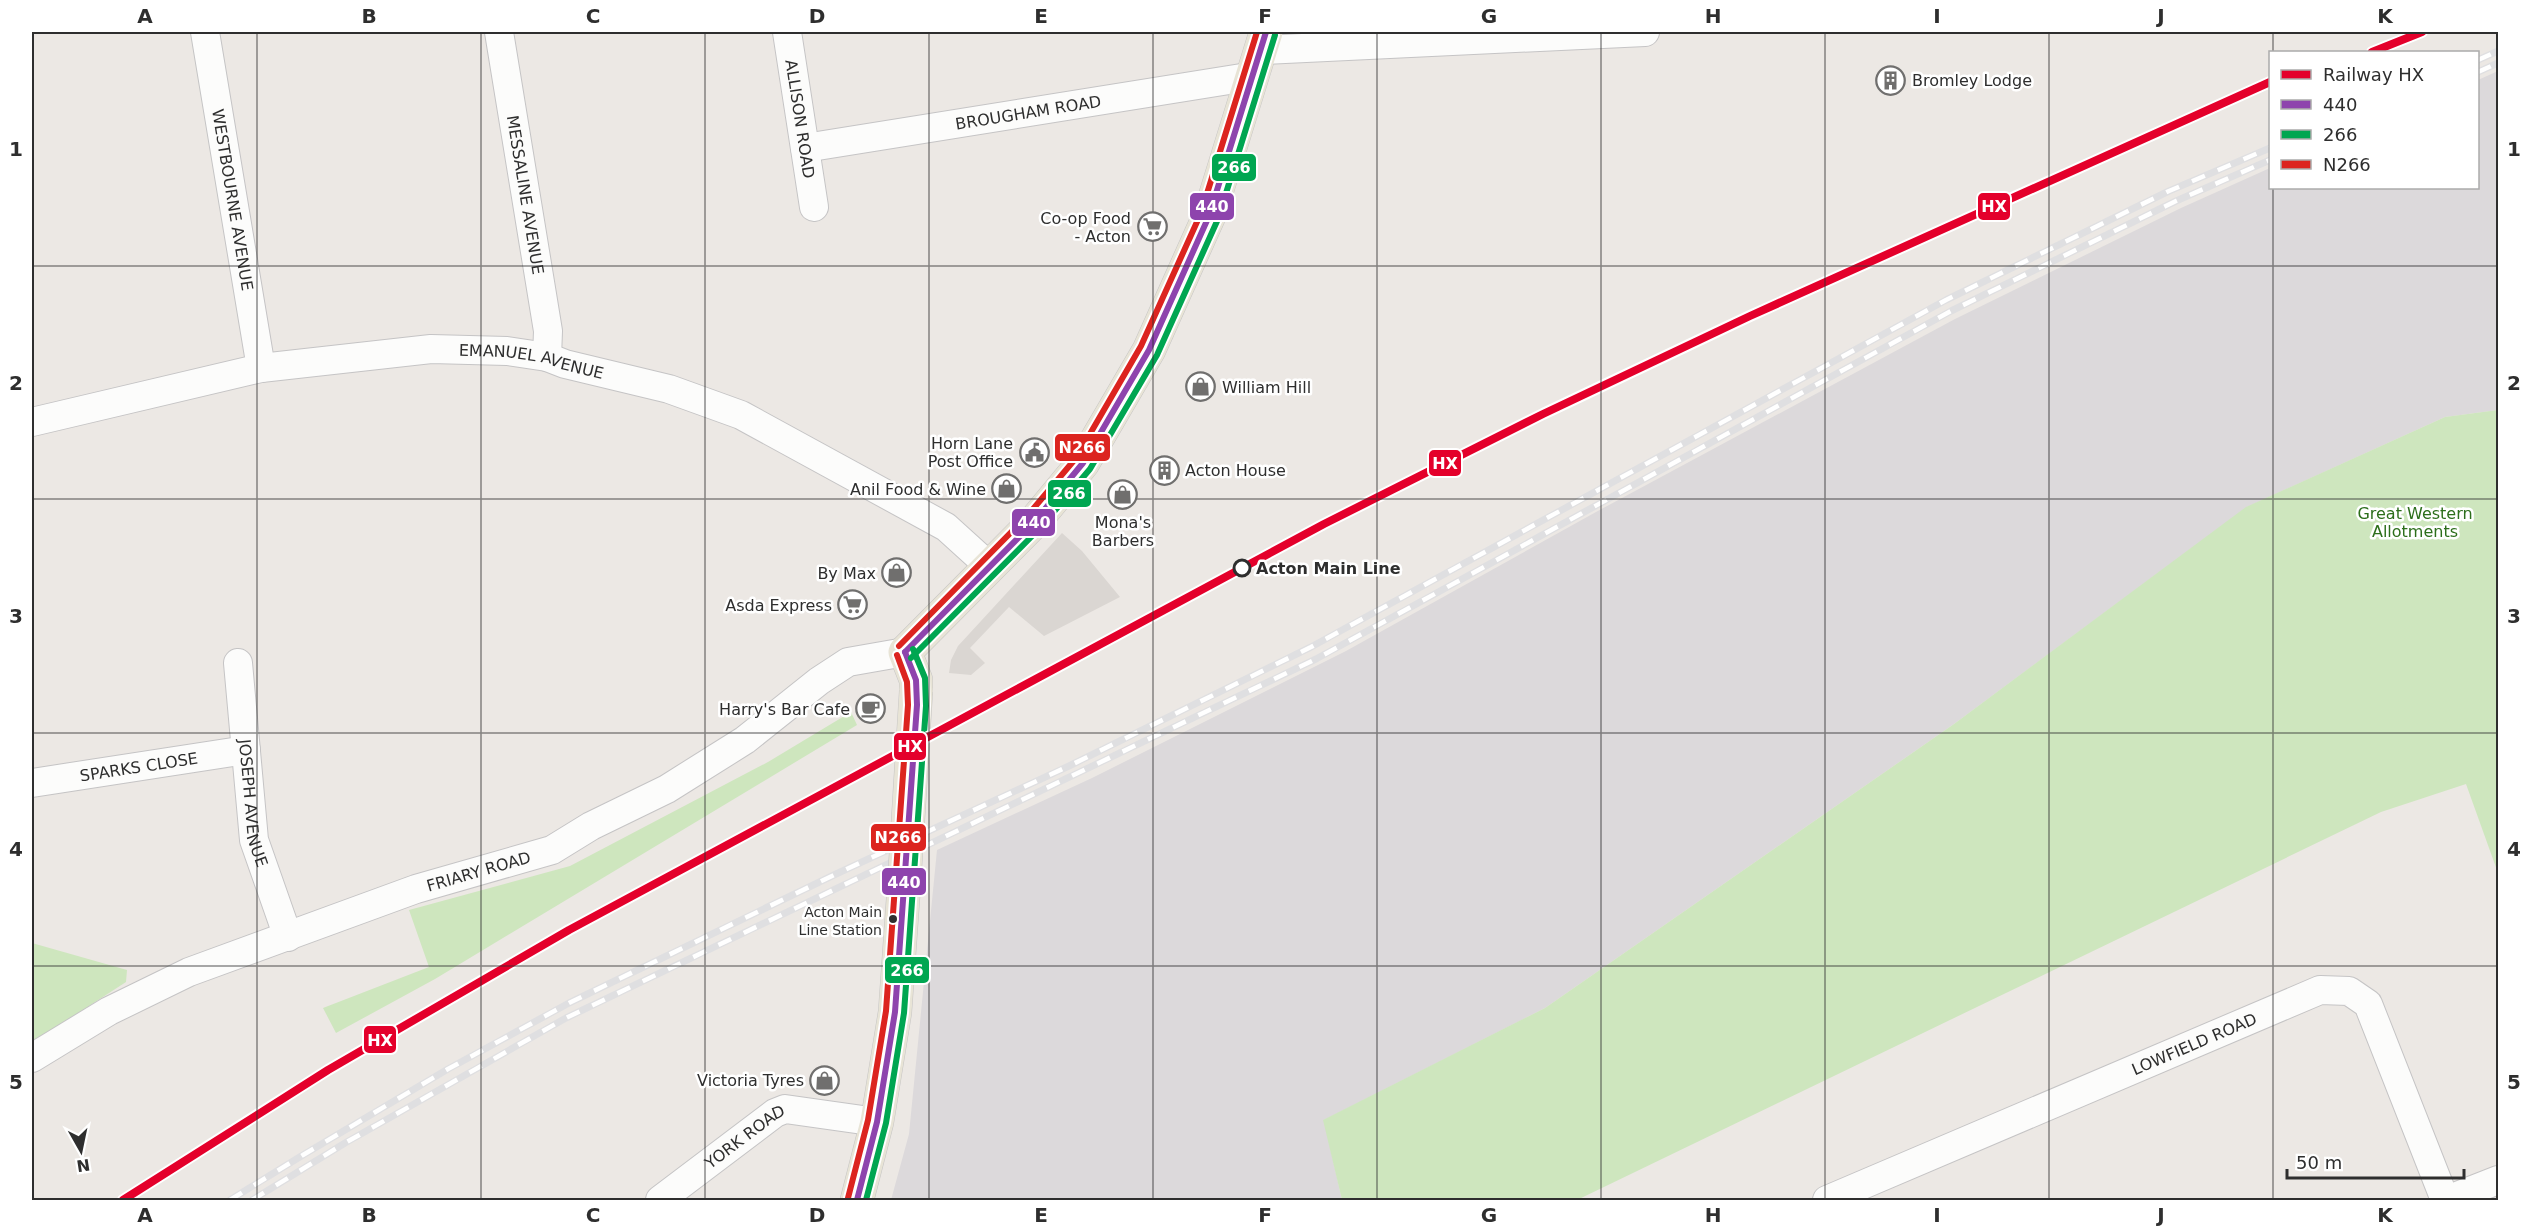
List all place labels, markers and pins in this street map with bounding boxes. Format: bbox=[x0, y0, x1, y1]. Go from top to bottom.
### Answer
building icon: Bromley Lodge bbox=[1875, 64, 1907, 96]
place label: Bromley Lodge bbox=[1912, 71, 2032, 90]
place label: Co-op Food - Acton bbox=[1040, 209, 1131, 246]
supermarket icon: Co-op Food - Acton bbox=[1136, 211, 1168, 243]
shop icon: William Hill bbox=[1185, 371, 1217, 403]
place label: William Hill bbox=[1222, 378, 1311, 397]
place label: Horn Lane Post Office bbox=[928, 434, 1013, 471]
public building icon: Horn Lane Post Office bbox=[1018, 436, 1050, 468]
building icon: Acton House bbox=[1148, 454, 1180, 486]
place label: Acton House bbox=[1185, 461, 1286, 480]
shop icon: Anil Food & Wine bbox=[991, 473, 1023, 505]
shop icon: Mona's Barbers bbox=[1107, 478, 1139, 510]
place label: Anil Food & Wine bbox=[850, 480, 986, 499]
place label: Mona's Barbers bbox=[1092, 513, 1154, 550]
shop icon: By Max bbox=[881, 557, 913, 589]
marker: Acton Main Line bbox=[1233, 559, 1251, 577]
place label: Acton Main Line bbox=[1256, 559, 1401, 578]
place label: By Max bbox=[817, 564, 876, 583]
supermarket icon: Asda Express bbox=[837, 589, 869, 621]
place label: Asda Express bbox=[725, 596, 832, 615]
cafe icon: Harry's Bar Cafe bbox=[855, 693, 887, 725]
place label: Harry's Bar Cafe bbox=[719, 700, 850, 719]
place label: Acton Main Line Station bbox=[799, 904, 882, 938]
marker: Acton Main Line Station bbox=[887, 913, 899, 925]
shop icon: Victoria Tyres bbox=[809, 1064, 841, 1096]
place label: Victoria Tyres bbox=[697, 1071, 804, 1090]

